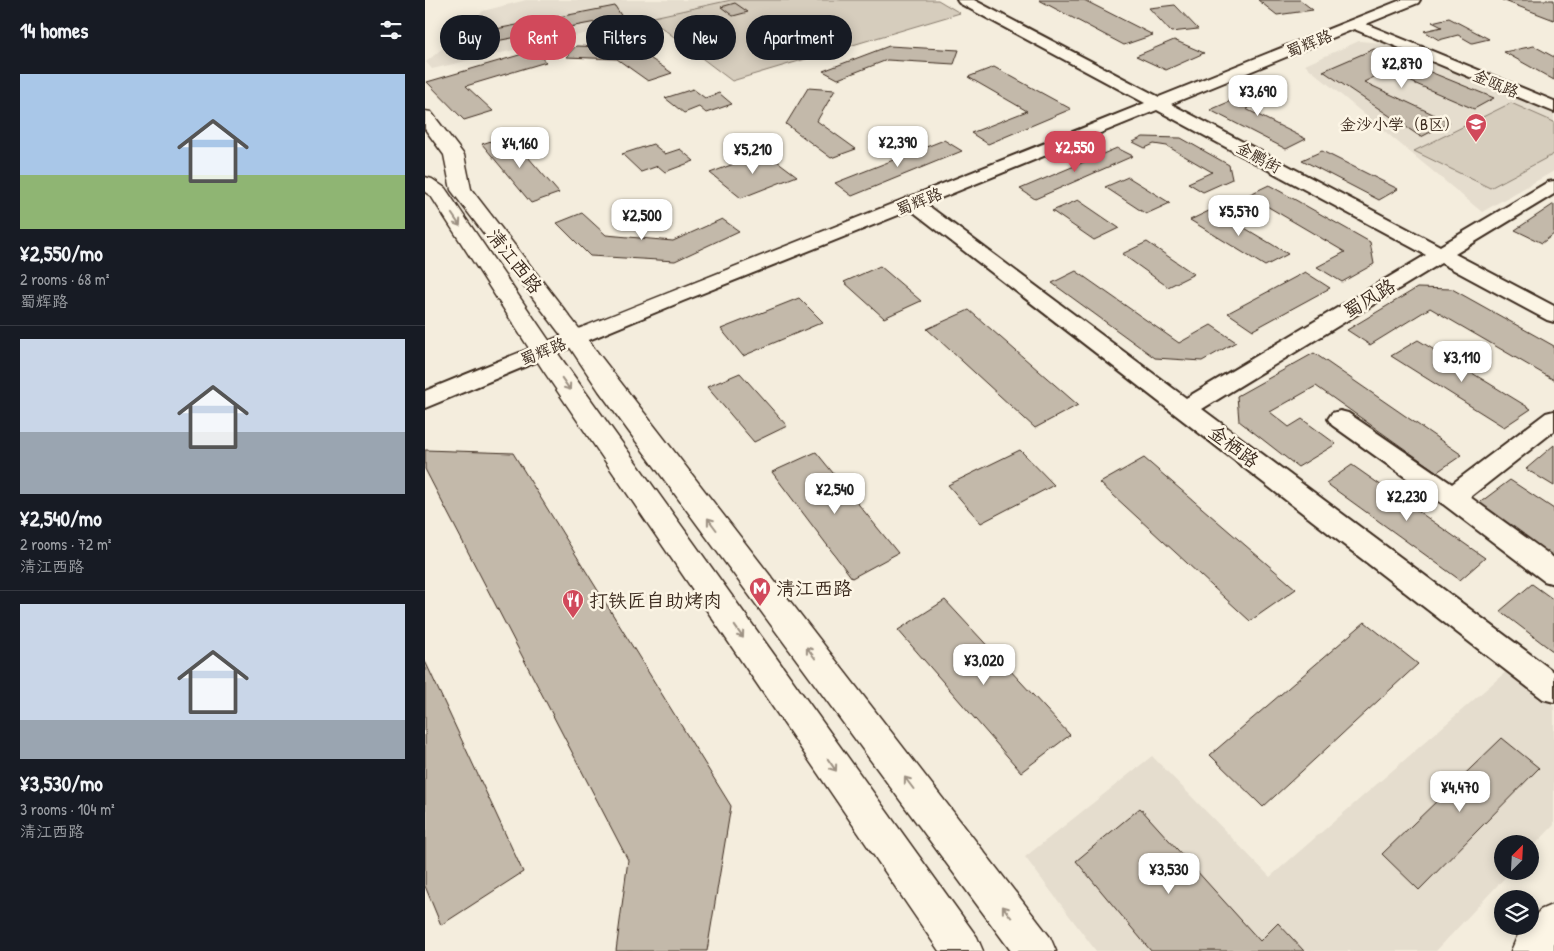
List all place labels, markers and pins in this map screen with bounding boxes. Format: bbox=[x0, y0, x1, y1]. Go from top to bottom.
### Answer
pin: ¥2,870 bbox=[1361, 46, 1443, 89]
pin: ¥3,690 bbox=[1217, 74, 1299, 117]
school or university icon: 金沙小学（B区） bbox=[1464, 112, 1488, 143]
place label: 金沙小学（B区） bbox=[1340, 113, 1460, 135]
pin: ¥4,160 bbox=[479, 126, 561, 169]
pin: ¥2,390 bbox=[857, 126, 939, 168]
pin: ¥2,550 bbox=[1034, 130, 1116, 173]
pin: ¥5,210 bbox=[712, 132, 794, 175]
pin: ¥5,570 bbox=[1198, 194, 1280, 237]
pin: ¥2,500 bbox=[601, 198, 683, 241]
pin: ¥3,110 bbox=[1421, 340, 1503, 383]
pin: ¥2,540 bbox=[794, 472, 876, 515]
pin: ¥2,230 bbox=[1366, 480, 1448, 522]
place label: 清江西路 bbox=[776, 575, 852, 601]
metro station icon: 清江西路 bbox=[748, 576, 772, 607]
place label: 打铁匠自助烤肉 bbox=[589, 587, 722, 613]
restaurant icon: 打铁匠自助烤肉 bbox=[561, 588, 585, 619]
pin: ¥3,020 bbox=[943, 644, 1025, 686]
pin: ¥4,470 bbox=[1419, 770, 1501, 813]
pin: ¥3,530 bbox=[1128, 852, 1210, 895]

